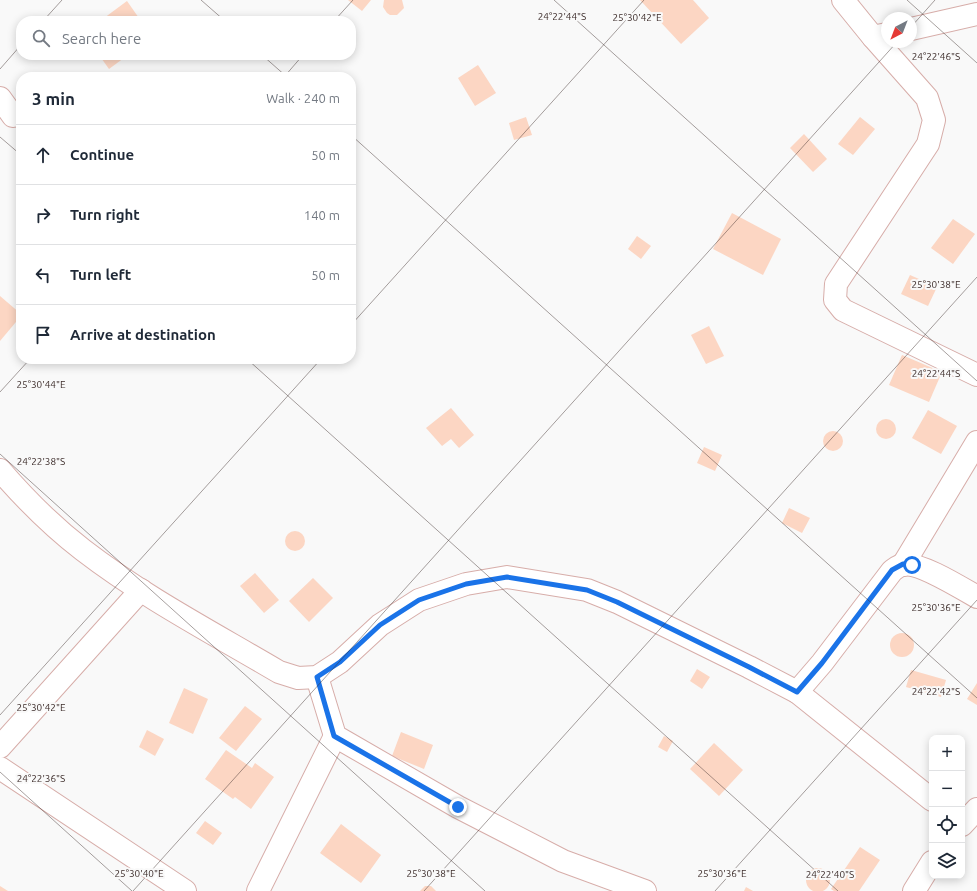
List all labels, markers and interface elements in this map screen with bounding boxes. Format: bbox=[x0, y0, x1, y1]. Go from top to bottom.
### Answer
text: 24°22'44"S bbox=[538, 11, 586, 22]
text: 25°30'42"E bbox=[612, 12, 662, 23]
north arrow bbox=[881, 12, 917, 48]
search box bbox=[16, 16, 356, 60]
icon: search bbox=[30, 27, 52, 49]
text: Search here bbox=[62, 30, 141, 47]
text: 24°22'46"S bbox=[912, 51, 960, 62]
text: 3 min bbox=[32, 89, 75, 108]
text: Walk · 240 m bbox=[266, 91, 340, 105]
icon: ahead bbox=[32, 144, 54, 166]
text: Continue bbox=[70, 146, 134, 163]
text: 50 m bbox=[311, 148, 340, 162]
icon: right bbox=[32, 204, 54, 226]
text: Turn right bbox=[70, 206, 140, 223]
text: 140 m bbox=[304, 208, 340, 222]
icon: left bbox=[32, 264, 54, 286]
text: Turn left bbox=[70, 266, 131, 283]
text: 50 m bbox=[311, 268, 340, 282]
text: 25°30'38"E bbox=[911, 279, 961, 290]
icon: arrive bbox=[32, 324, 54, 346]
text: Arrive at destination bbox=[70, 326, 216, 343]
text: 24°22'44"S bbox=[912, 368, 960, 379]
text: 25°30'44"E bbox=[16, 379, 66, 390]
text: 24°22'38"S bbox=[17, 456, 65, 467]
route start bbox=[903, 556, 921, 574]
text: 25°30'36"E bbox=[911, 602, 961, 613]
text: 24°22'42"S bbox=[912, 686, 960, 697]
text: 25°30'42"E bbox=[16, 702, 66, 713]
map controls bbox=[929, 735, 965, 879]
button: + bbox=[929, 735, 965, 771]
button: − bbox=[929, 771, 965, 807]
text: 24°22'36"S bbox=[17, 773, 65, 784]
route end bbox=[449, 798, 467, 816]
button: locate bbox=[929, 807, 965, 843]
button: layers bbox=[929, 843, 965, 879]
text: 25°30'40"E bbox=[114, 868, 164, 879]
text: 25°30'38"E bbox=[406, 868, 456, 879]
text: 25°30'36"E bbox=[697, 868, 747, 879]
text: 24°22'40"S bbox=[806, 869, 854, 880]

